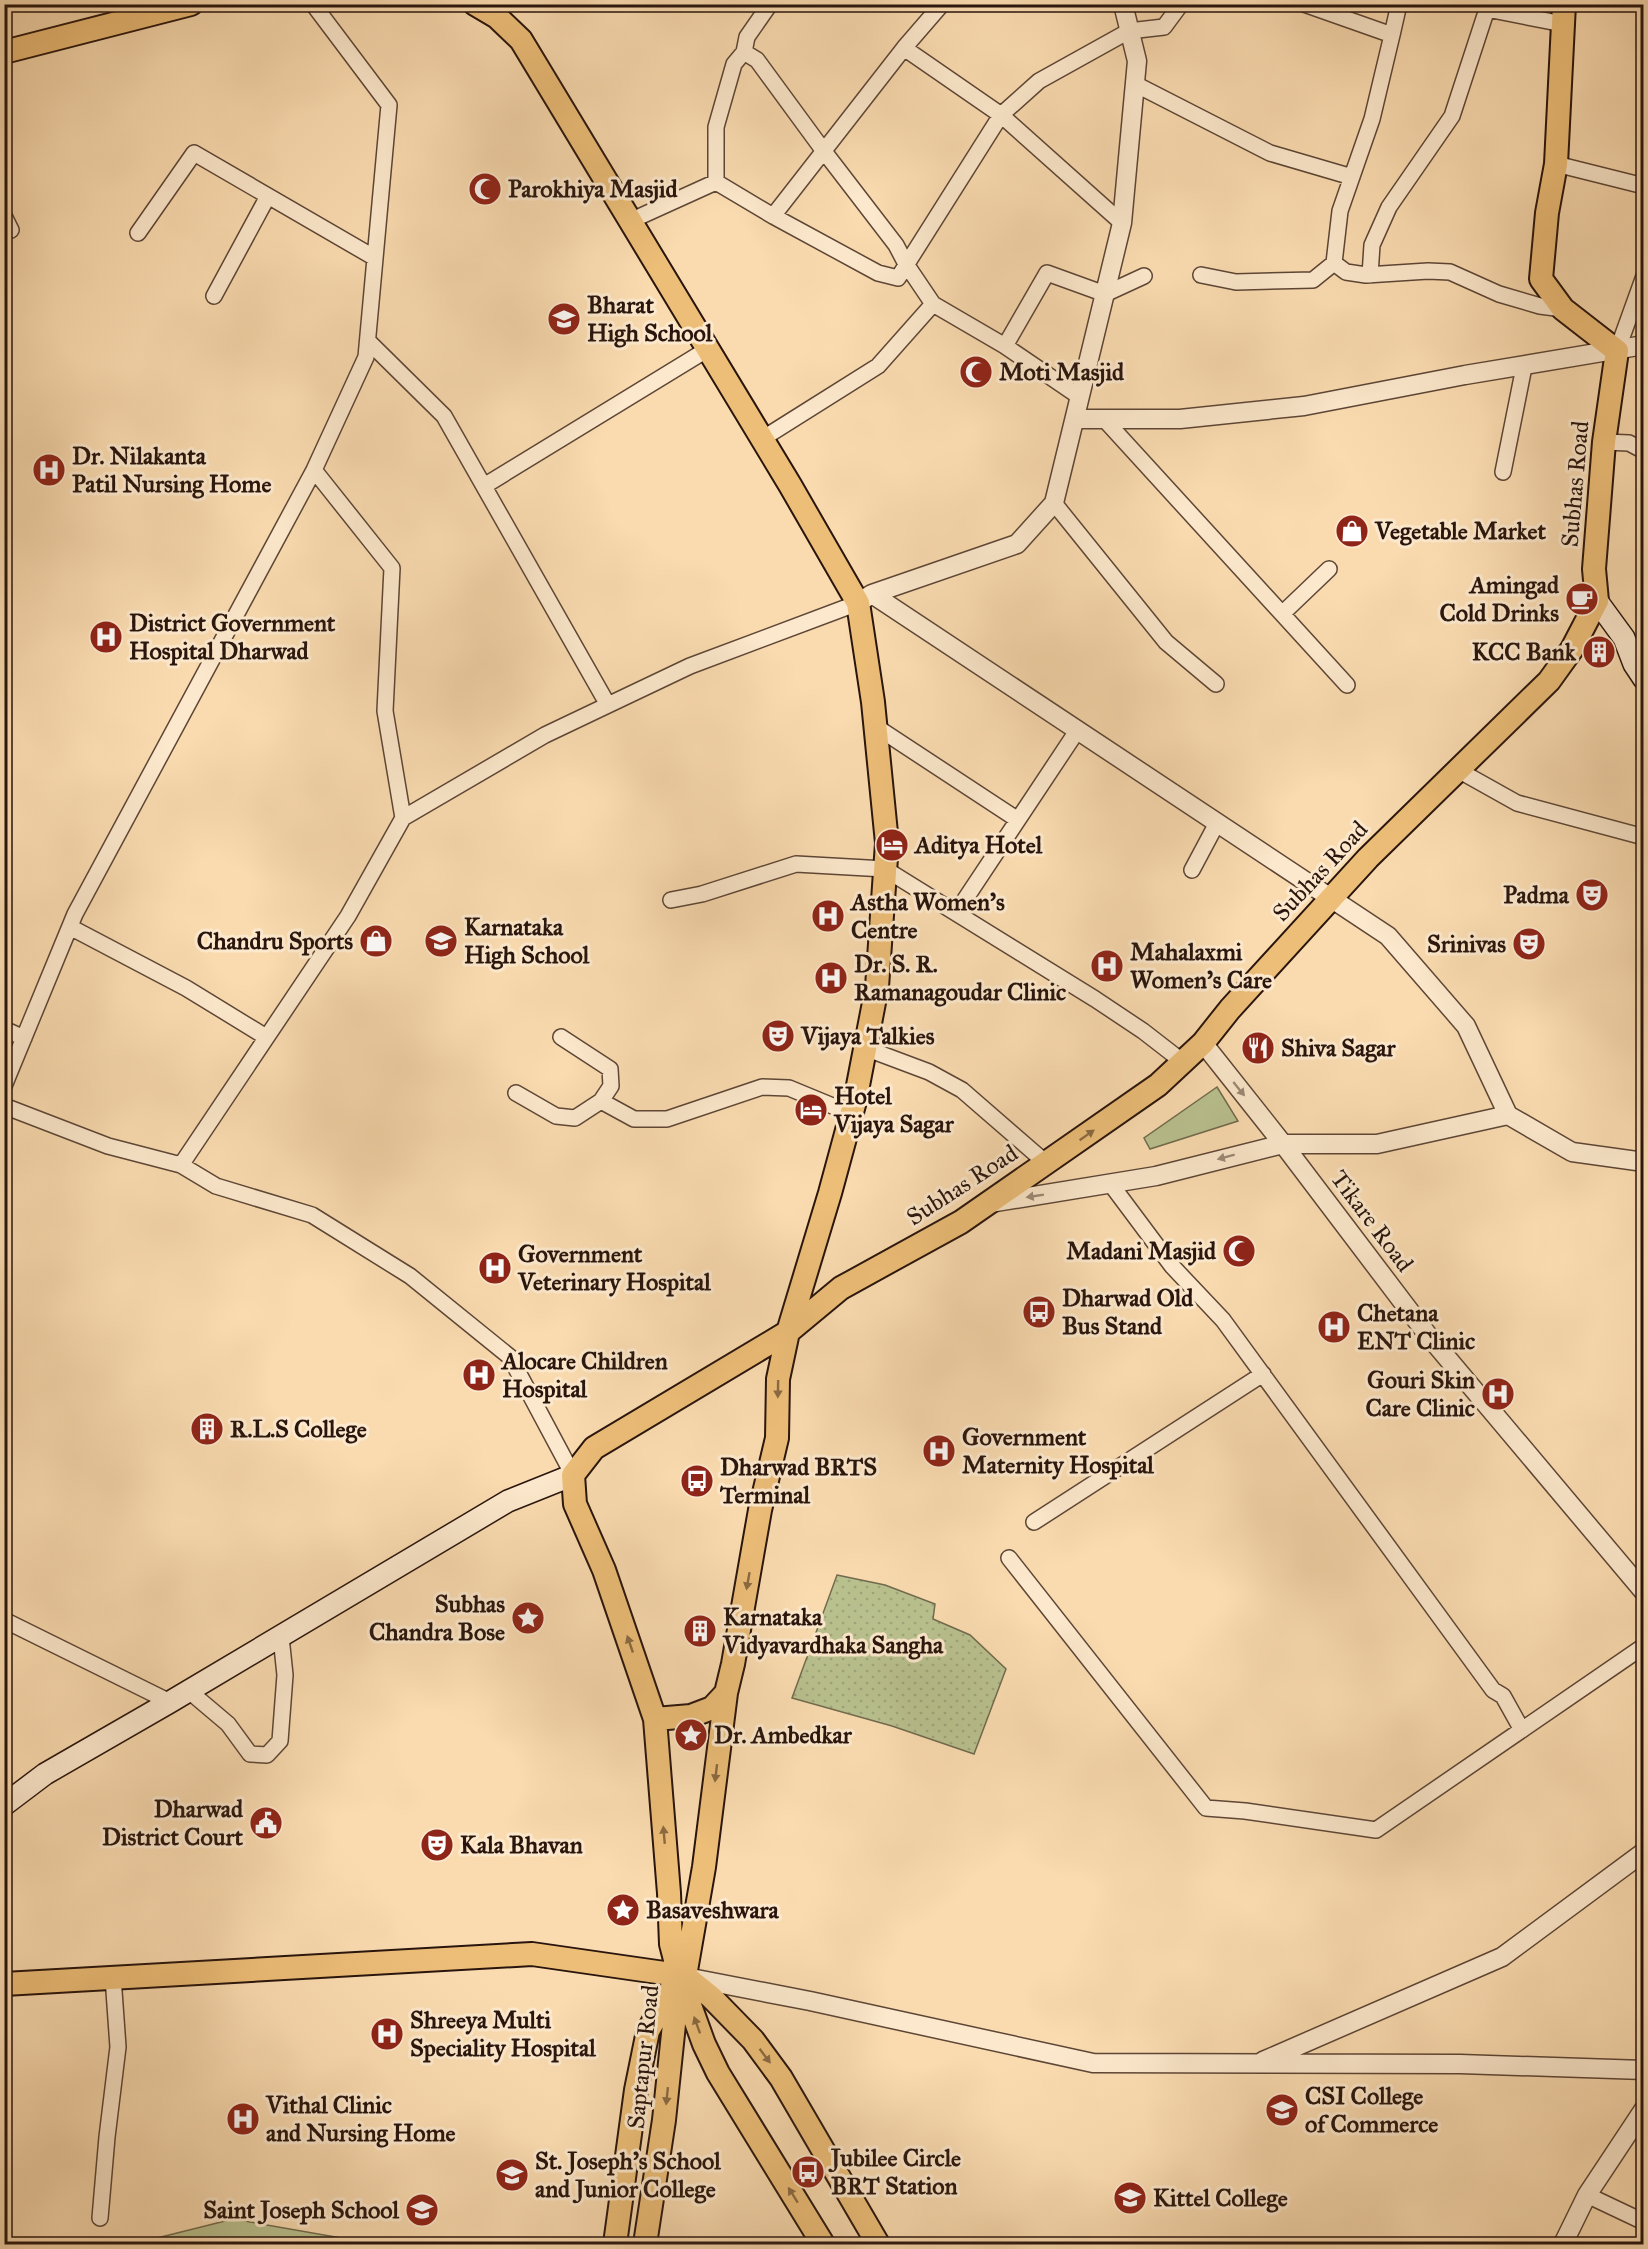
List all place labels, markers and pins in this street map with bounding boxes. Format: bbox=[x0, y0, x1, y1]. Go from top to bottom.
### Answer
mosque icon: Parokhiya Masjid bbox=[467, 171, 503, 207]
place label: Parokhiya Masjid bbox=[508, 174, 679, 204]
place label: Bharat High School bbox=[587, 290, 713, 348]
school or university icon: Bharat High School bbox=[546, 301, 582, 337]
mosque icon: Moti Masjid bbox=[958, 354, 994, 390]
place label: Moti Masjid bbox=[999, 357, 1125, 387]
place label: Dr. Nilakanta Patil Nursing Home bbox=[72, 441, 271, 499]
hospital icon: Dr. Nilakanta Patil Nursing Home bbox=[31, 452, 67, 488]
shop icon: Vegetable Market bbox=[1334, 513, 1370, 549]
place label: Vegetable Market bbox=[1374, 516, 1547, 546]
place label: Amingad Cold Drinks bbox=[1439, 570, 1560, 628]
cafe icon: Amingad Cold Drinks bbox=[1564, 581, 1600, 617]
place label: District Government Hospital Dharwad bbox=[129, 608, 336, 666]
hospital icon: District Government Hospital Dharwad bbox=[88, 619, 124, 655]
building icon: KCC Bank bbox=[1581, 634, 1617, 670]
place label: KCC Bank bbox=[1472, 637, 1577, 667]
hotel icon: Aditya Hotel bbox=[874, 827, 910, 863]
place label: Aditya Hotel bbox=[913, 830, 1043, 860]
theatre icon: Padma bbox=[1574, 877, 1610, 913]
place label: Padma bbox=[1503, 880, 1570, 910]
place label: Astha Women's Centre bbox=[849, 887, 1005, 945]
hospital icon: Astha Women's Centre bbox=[810, 898, 846, 934]
place label: Karnataka High School bbox=[464, 912, 590, 970]
shop icon: Chandru Sports bbox=[358, 923, 394, 959]
school or university icon: Karnataka High School bbox=[423, 923, 459, 959]
place label: Chandru Sports bbox=[197, 926, 353, 956]
theatre icon: Srinivas bbox=[1511, 926, 1547, 962]
place label: Srinivas bbox=[1427, 929, 1506, 959]
place label: Mahalaxmi Women's Care bbox=[1130, 937, 1272, 995]
hospital icon: Mahalaxmi Women's Care bbox=[1089, 948, 1125, 984]
place label: Dr. S. R. Ramanagoudar Clinic bbox=[854, 949, 1066, 1007]
hospital icon: Dr. S. R. Ramanagoudar Clinic bbox=[813, 960, 849, 996]
theatre icon: Vijaya Talkies bbox=[760, 1018, 796, 1054]
place label: Vijaya Talkies bbox=[800, 1021, 935, 1051]
restaurant icon: Shiva Sagar bbox=[1240, 1030, 1276, 1066]
place label: Shiva Sagar bbox=[1281, 1033, 1397, 1063]
place label: Hotel Vijaya Sagar bbox=[833, 1081, 955, 1139]
hotel icon: Hotel Vijaya Sagar bbox=[793, 1092, 829, 1128]
mosque icon: Madani Masjid bbox=[1221, 1233, 1257, 1269]
place label: Madani Masjid bbox=[1066, 1236, 1217, 1266]
place label: Government Veterinary Hospital bbox=[517, 1239, 711, 1297]
hospital icon: Government Veterinary Hospital bbox=[477, 1250, 513, 1286]
place label: Dharwad Old Bus Stand bbox=[1062, 1283, 1194, 1341]
bus stop icon: Dharwad Old Bus Stand bbox=[1021, 1294, 1057, 1330]
place label: Chetana ENT Clinic bbox=[1357, 1298, 1475, 1356]
hospital icon: Chetana ENT Clinic bbox=[1316, 1309, 1352, 1345]
place label: Alocare Children Hospital bbox=[500, 1346, 668, 1404]
hospital icon: Alocare Children Hospital bbox=[461, 1357, 497, 1393]
place label: Gouri Skin Care Clinic bbox=[1365, 1365, 1475, 1423]
hospital icon: Gouri Skin Care Clinic bbox=[1480, 1376, 1516, 1412]
building icon: R.L.S College bbox=[189, 1411, 225, 1447]
place label: R.L.S College bbox=[230, 1414, 367, 1444]
place label: Government Maternity Hospital bbox=[962, 1422, 1154, 1480]
hospital icon: Government Maternity Hospital bbox=[921, 1433, 957, 1469]
place label: Dharwad BRTS Terminal bbox=[719, 1452, 877, 1510]
bus stop icon: Dharwad BRTS Terminal bbox=[679, 1463, 715, 1499]
place label: Subhas Chandra Bose bbox=[369, 1589, 505, 1647]
place icon: Subhas Chandra Bose bbox=[510, 1600, 546, 1636]
place label: Karnataka Vidyavardhaka Sangha bbox=[722, 1602, 944, 1660]
building icon: Karnataka Vidyavardhaka Sangha bbox=[682, 1613, 718, 1649]
place icon: Dr. Ambedkar bbox=[673, 1717, 709, 1753]
place label: Dr. Ambedkar bbox=[714, 1720, 853, 1750]
place label: Dharwad District Court bbox=[102, 1794, 244, 1852]
public building icon: Dharwad District Court bbox=[248, 1805, 284, 1841]
theatre icon: Kala Bhavan bbox=[419, 1827, 455, 1863]
place label: Kala Bhavan bbox=[460, 1830, 583, 1860]
place icon: Basaveshwara bbox=[605, 1892, 641, 1928]
place label: Basaveshwara bbox=[646, 1895, 780, 1925]
place label: Shreeya Multi Speciality Hospital bbox=[410, 2005, 596, 2063]
hospital icon: Shreeya Multi Speciality Hospital bbox=[369, 2016, 405, 2052]
place label: CSI College of Commerce bbox=[1305, 2081, 1438, 2139]
place label: Vithal Clinic and Nursing Home bbox=[265, 2090, 456, 2148]
school or university icon: CSI College of Commerce bbox=[1264, 2092, 1300, 2128]
hospital icon: Vithal Clinic and Nursing Home bbox=[225, 2101, 261, 2137]
place label: Jubilee Circle BRT Station bbox=[828, 2143, 961, 2201]
place label: St. Joseph's School and Junior College bbox=[535, 2146, 721, 2204]
bus stop icon: Jubilee Circle BRT Station bbox=[790, 2154, 826, 2190]
school or university icon: St. Joseph's School and Junior College bbox=[494, 2157, 530, 2193]
school or university icon: Kittel College bbox=[1112, 2180, 1148, 2216]
place label: Kittel College bbox=[1153, 2183, 1288, 2213]
school or university icon: Saint Joseph School bbox=[404, 2192, 440, 2228]
place label: Saint Joseph School bbox=[203, 2195, 399, 2225]

